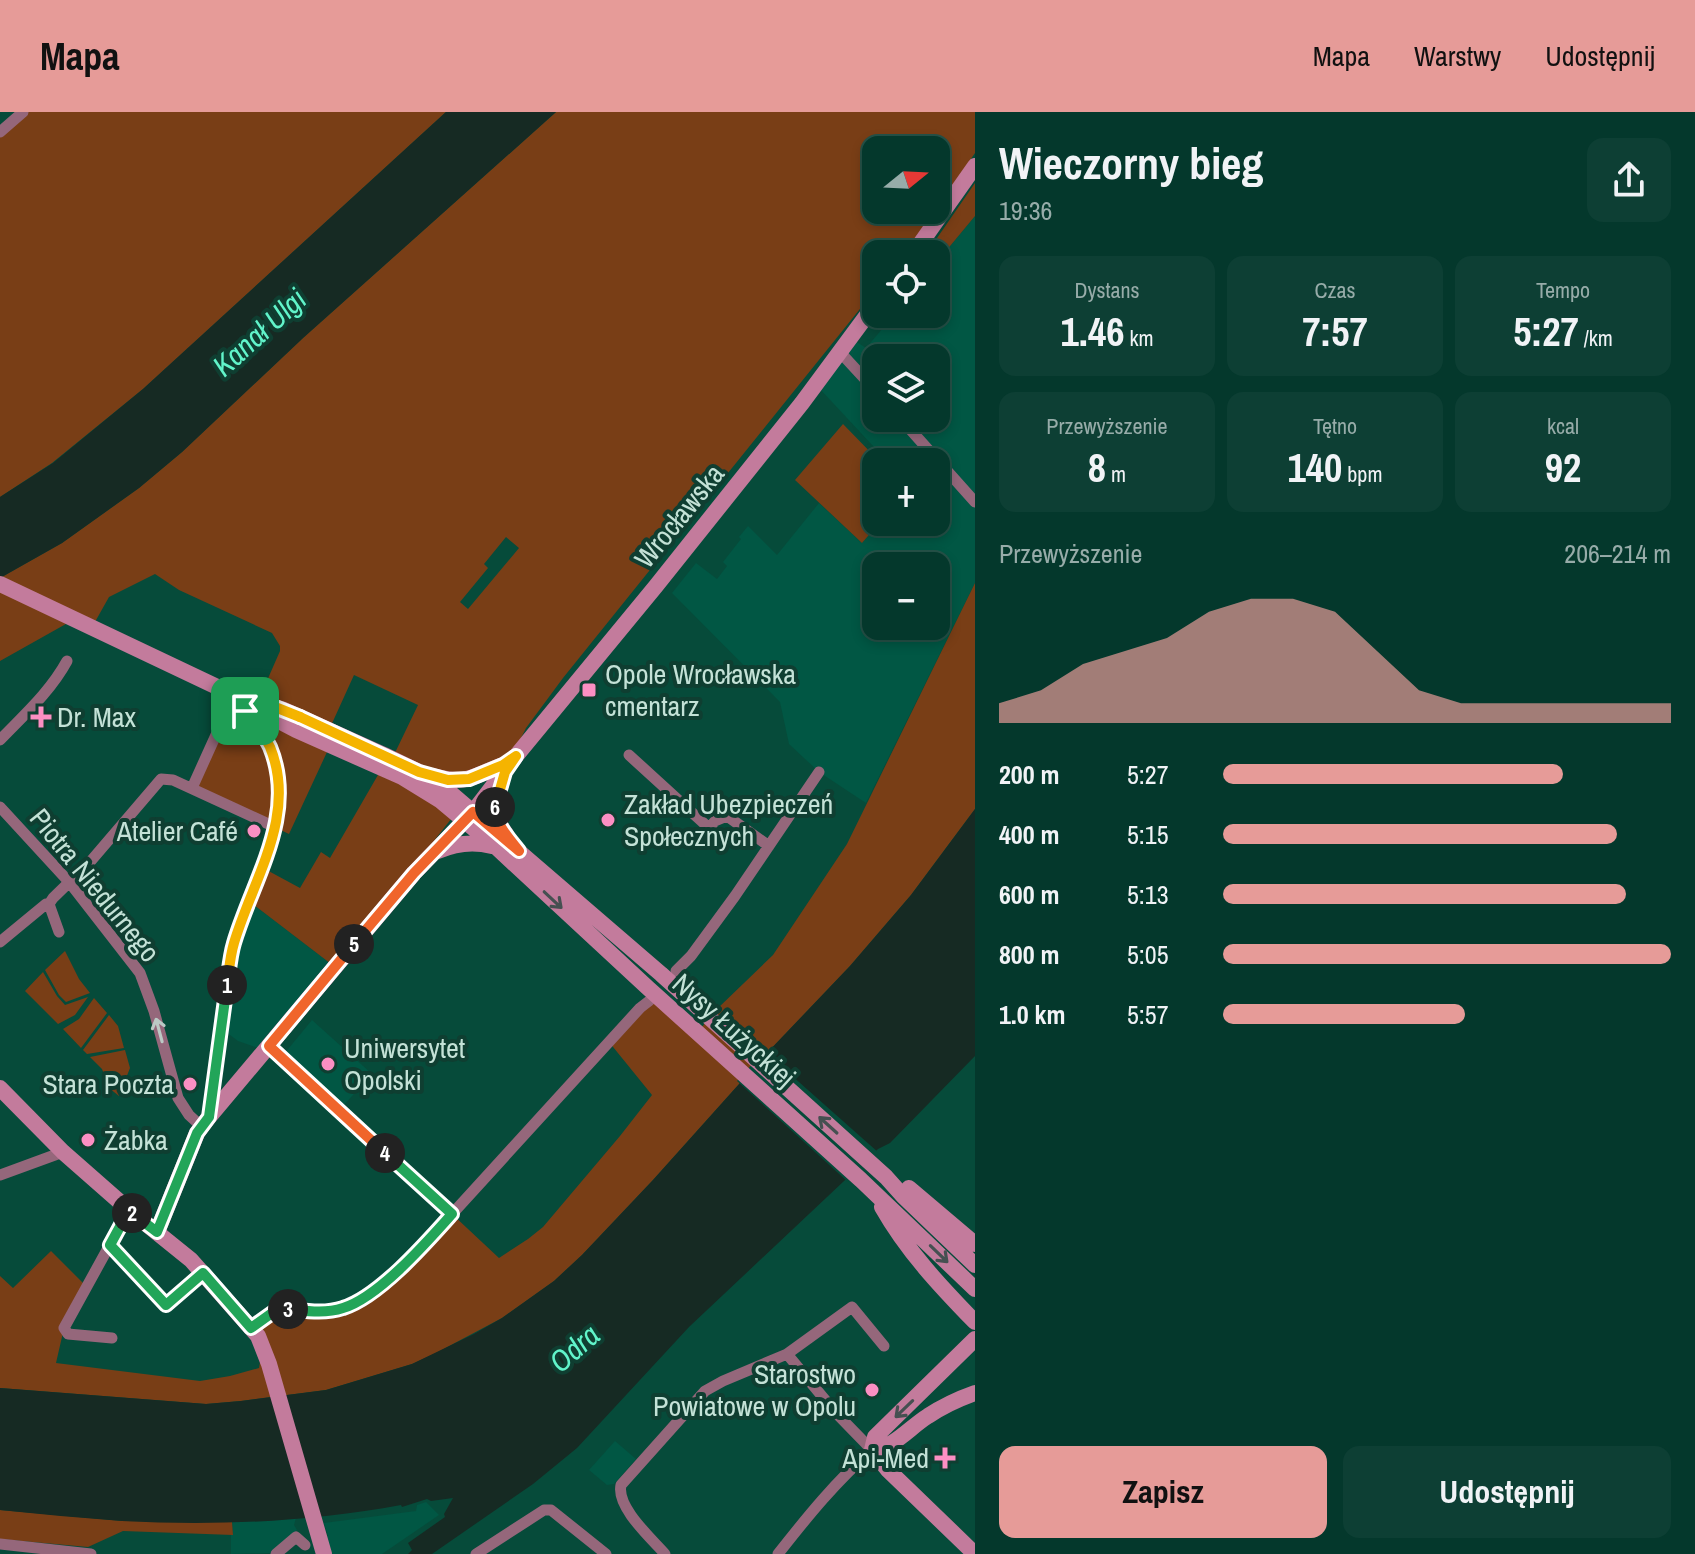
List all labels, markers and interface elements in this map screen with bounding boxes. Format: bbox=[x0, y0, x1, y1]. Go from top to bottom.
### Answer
text: Mapa bbox=[40, 31, 120, 82]
text: Mapa bbox=[1313, 37, 1370, 75]
text: Warstwy bbox=[1414, 37, 1501, 75]
text: Udostępnij bbox=[1545, 37, 1655, 75]
text: Wieczorny bieg bbox=[999, 133, 1263, 193]
north arrow bbox=[862, 136, 950, 224]
map controls bbox=[862, 136, 950, 640]
button: share bbox=[1587, 138, 1671, 222]
text: 19:36 bbox=[999, 193, 1052, 228]
button: locate bbox=[862, 240, 950, 328]
text: Dystans bbox=[1074, 275, 1140, 305]
text: Czas bbox=[1314, 275, 1356, 305]
text: Tempo bbox=[1536, 275, 1590, 305]
water label: Kanał Ulgi bbox=[203, 279, 315, 385]
text: 1.46 bbox=[1061, 305, 1124, 358]
text: 7:57 bbox=[1302, 305, 1368, 358]
text: 5:27 bbox=[1513, 305, 1579, 358]
text: km bbox=[1124, 323, 1153, 353]
text: /km bbox=[1579, 323, 1613, 353]
button: layers bbox=[862, 344, 950, 432]
text: Przewyższenie bbox=[1046, 411, 1168, 441]
text: Tętno bbox=[1313, 411, 1357, 441]
text: kcal bbox=[1547, 411, 1579, 441]
text: 8 bbox=[1088, 441, 1106, 494]
text: 140 bbox=[1288, 441, 1342, 494]
text: 92 bbox=[1545, 441, 1581, 494]
button: + bbox=[862, 448, 950, 536]
street label: Wrocławska bbox=[625, 456, 733, 576]
text: m bbox=[1106, 459, 1126, 489]
text: bpm bbox=[1342, 459, 1382, 489]
text: Przewyższenie bbox=[999, 536, 1142, 571]
text: 206–214 m bbox=[1564, 536, 1671, 571]
button: − bbox=[862, 552, 950, 640]
place label: Opole Wrocławska cmentarz bbox=[605, 655, 796, 725]
pin bbox=[211, 677, 279, 745]
marker: Opole Wrocławska cmentarz bbox=[580, 681, 598, 699]
icon: arrive bbox=[223, 689, 267, 733]
place label: Dr. Max bbox=[57, 698, 137, 736]
marker: Dr. Max bbox=[32, 708, 50, 726]
text: 200 m bbox=[999, 757, 1059, 792]
text: 5:27 bbox=[1127, 757, 1169, 792]
place label: Zakład Ubezpieczeń Społecznych bbox=[624, 785, 833, 855]
pin: 6 bbox=[475, 787, 515, 827]
text: 6 bbox=[490, 792, 500, 822]
street label: Piotra Niedurnego bbox=[21, 800, 169, 970]
marker: Zakład Ubezpieczeń Społecznych bbox=[599, 811, 617, 829]
place label: Atelier Café bbox=[116, 812, 238, 850]
text: 400 m bbox=[999, 817, 1059, 852]
text: 5:15 bbox=[1127, 817, 1169, 852]
marker: Atelier Café bbox=[245, 822, 263, 840]
text: 600 m bbox=[999, 877, 1059, 912]
text: 5:13 bbox=[1127, 877, 1169, 912]
one-way arrow bbox=[543, 890, 563, 909]
pin: 5 bbox=[334, 924, 374, 964]
text: 5 bbox=[349, 929, 359, 959]
text: 800 m bbox=[999, 937, 1059, 972]
text: 5:05 bbox=[1127, 937, 1169, 972]
pin: 1 bbox=[207, 965, 247, 1005]
street label: Nysy Łużyckiej bbox=[664, 965, 804, 1095]
text: 1 bbox=[222, 970, 232, 1000]
text: 1.0 km bbox=[999, 997, 1065, 1032]
text: 5:57 bbox=[1127, 997, 1169, 1032]
one-way arrow bbox=[151, 1018, 166, 1044]
place label: Uniwersytet Opolski bbox=[344, 1029, 465, 1099]
marker: Uniwersytet Opolski bbox=[319, 1055, 337, 1073]
place label: Stara Poczta bbox=[43, 1065, 174, 1103]
marker: Stara Poczta bbox=[181, 1075, 199, 1093]
one-way arrow bbox=[818, 1115, 838, 1134]
place label: Żabka bbox=[104, 1121, 168, 1159]
marker: Żabka bbox=[79, 1131, 97, 1149]
pin: 4 bbox=[365, 1133, 405, 1173]
text: 4 bbox=[380, 1138, 390, 1168]
pin: 2 bbox=[112, 1193, 152, 1233]
text: 2 bbox=[127, 1198, 137, 1228]
one-way arrow bbox=[929, 1244, 949, 1262]
pin: 3 bbox=[268, 1289, 308, 1329]
text: 3 bbox=[283, 1294, 293, 1324]
water label: Odra bbox=[540, 1315, 608, 1381]
place label: Starostwo Powiatowe w Opolu bbox=[653, 1355, 856, 1425]
marker: Starostwo Powiatowe w Opolu bbox=[863, 1381, 881, 1399]
one-way arrow bbox=[894, 1399, 914, 1418]
place label: Api-Med bbox=[841, 1439, 929, 1477]
button: Zapisz bbox=[999, 1446, 1327, 1538]
button: Udostępnij bbox=[1343, 1446, 1671, 1538]
marker: Api-Med bbox=[936, 1449, 954, 1467]

